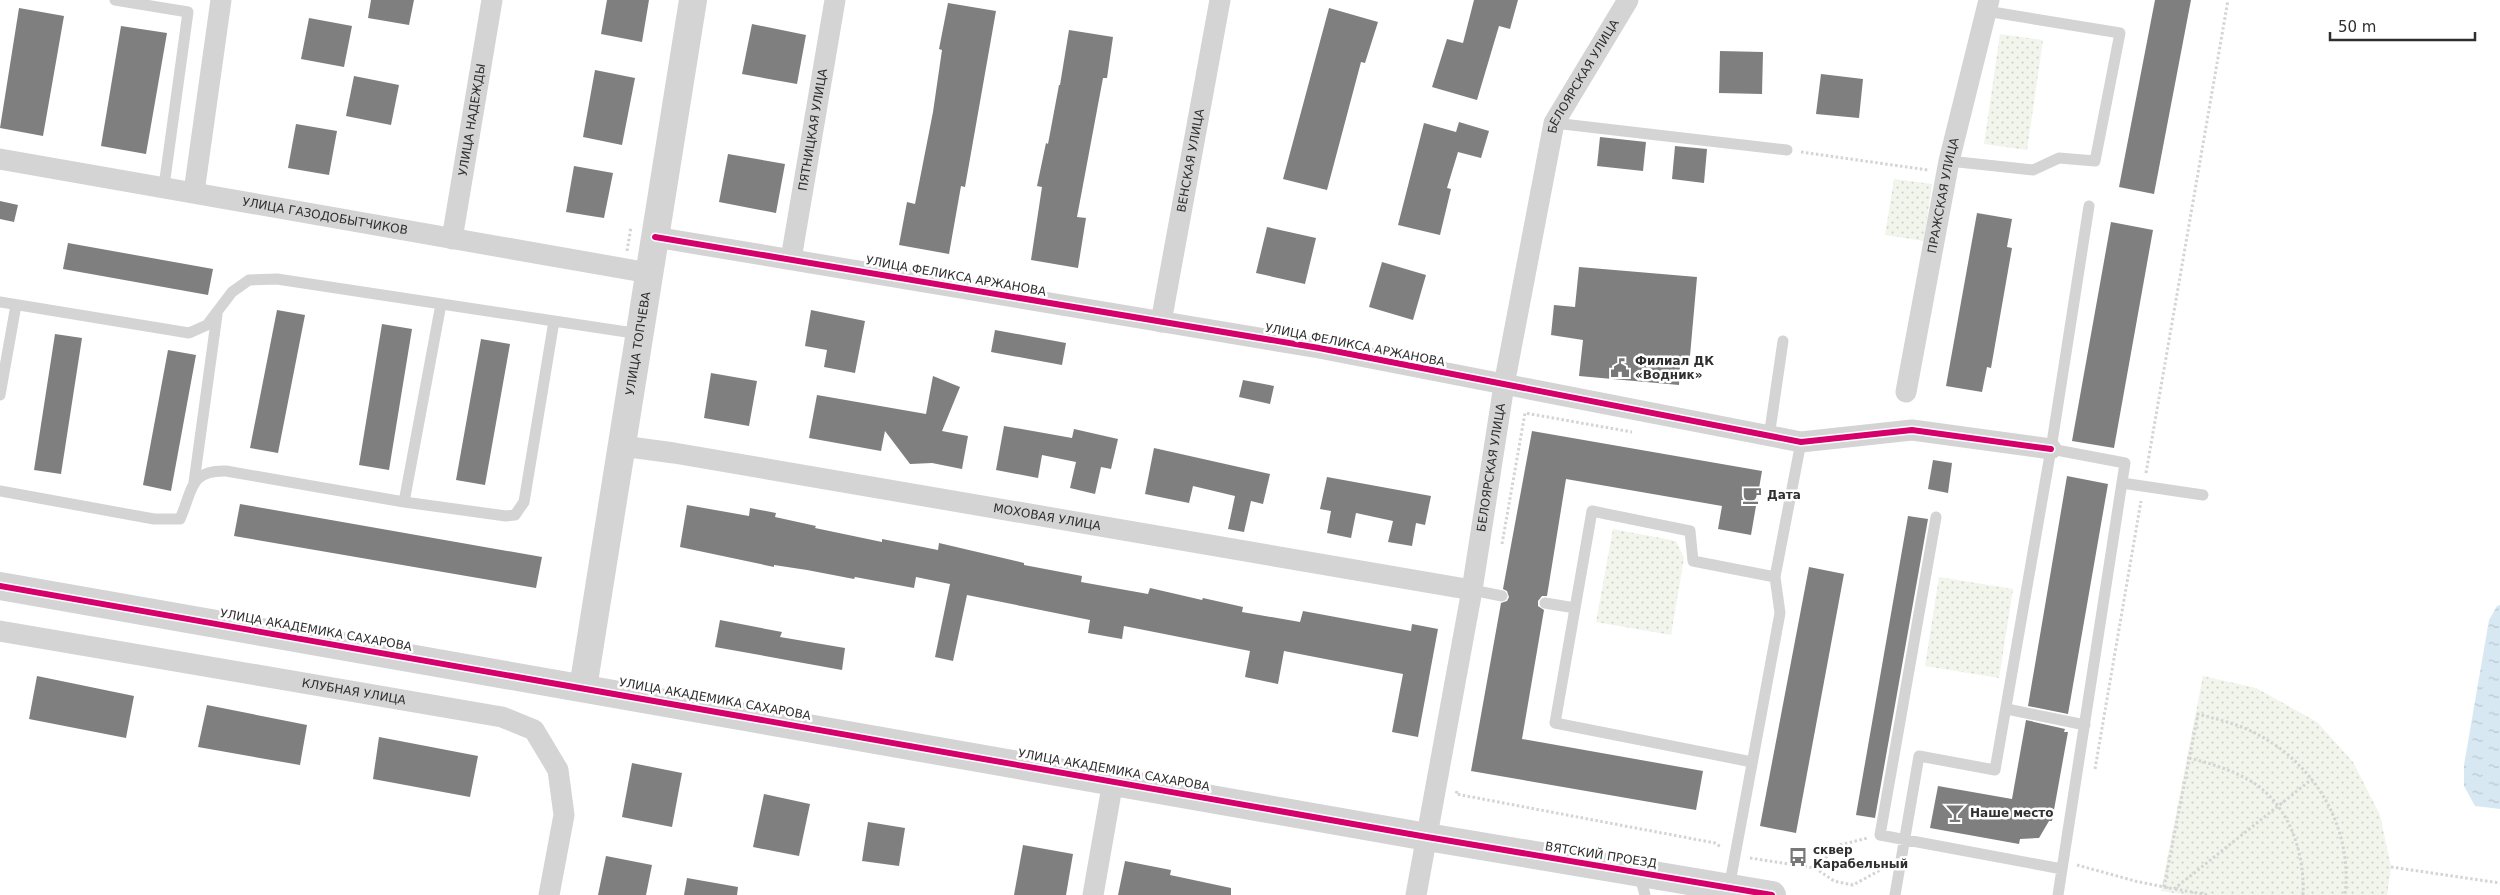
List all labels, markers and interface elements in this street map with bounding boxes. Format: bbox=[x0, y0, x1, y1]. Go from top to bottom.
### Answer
scale bar bbox=[2330, 10, 2475, 42]
street label: БЕЛОЯРСКАЯ УЛИЦА bbox=[1545, 16, 1622, 134]
text: 50 m bbox=[2338, 18, 2376, 36]
street label: УЛИЦА НАДЕЖДЫ bbox=[456, 62, 488, 177]
street label: ПЯТНИЦКАЯ УЛИЦА bbox=[796, 67, 830, 192]
street label: ВЕНСКАЯ УЛИЦА bbox=[1174, 107, 1207, 214]
street label: ПРАЖСКАЯ УЛИЦА bbox=[1925, 135, 1962, 254]
street label: УЛИЦА ГАЗОДОБЫТЧИКОВ bbox=[241, 195, 409, 238]
street label: УЛИЦА ФЕЛИКСА АРЖАНОВА bbox=[865, 253, 1048, 299]
street label: УЛИЦА ТОПЧЕВА bbox=[623, 290, 653, 396]
street label: УЛИЦА ФЕЛИКСА АРЖАНОВА bbox=[1264, 321, 1447, 369]
place label: Филиал ДК «Водник» bbox=[1635, 354, 1714, 382]
public building icon: Филиал ДК «Водник» bbox=[1609, 357, 1631, 379]
street label: БЕЛОЯРСКАЯ УЛИЦА bbox=[1474, 401, 1508, 533]
cafe icon: Дата bbox=[1741, 484, 1763, 506]
place label: Дата bbox=[1767, 488, 1801, 502]
street label: МОХОВАЯ УЛИЦА bbox=[992, 501, 1103, 533]
street label: УЛИЦА АКАДЕМИКА САХАРОВА bbox=[219, 606, 414, 654]
street label: УЛИЦА АКАДЕМИКА САХАРОВА bbox=[618, 675, 813, 723]
street label: КЛУБНАЯ УЛИЦА bbox=[301, 676, 408, 708]
street label: УЛИЦА АКАДЕМИКА САХАРОВА bbox=[1017, 746, 1212, 794]
bar icon: Наше место bbox=[1944, 802, 1966, 824]
place label: Наше место bbox=[1970, 806, 2053, 820]
street label: ВЯТСКИЙ ПРОЕЗД bbox=[1544, 838, 1658, 871]
place label: сквер Карабельный bbox=[1813, 843, 1908, 871]
bus stop icon: сквер Карабельный bbox=[1787, 846, 1809, 868]

